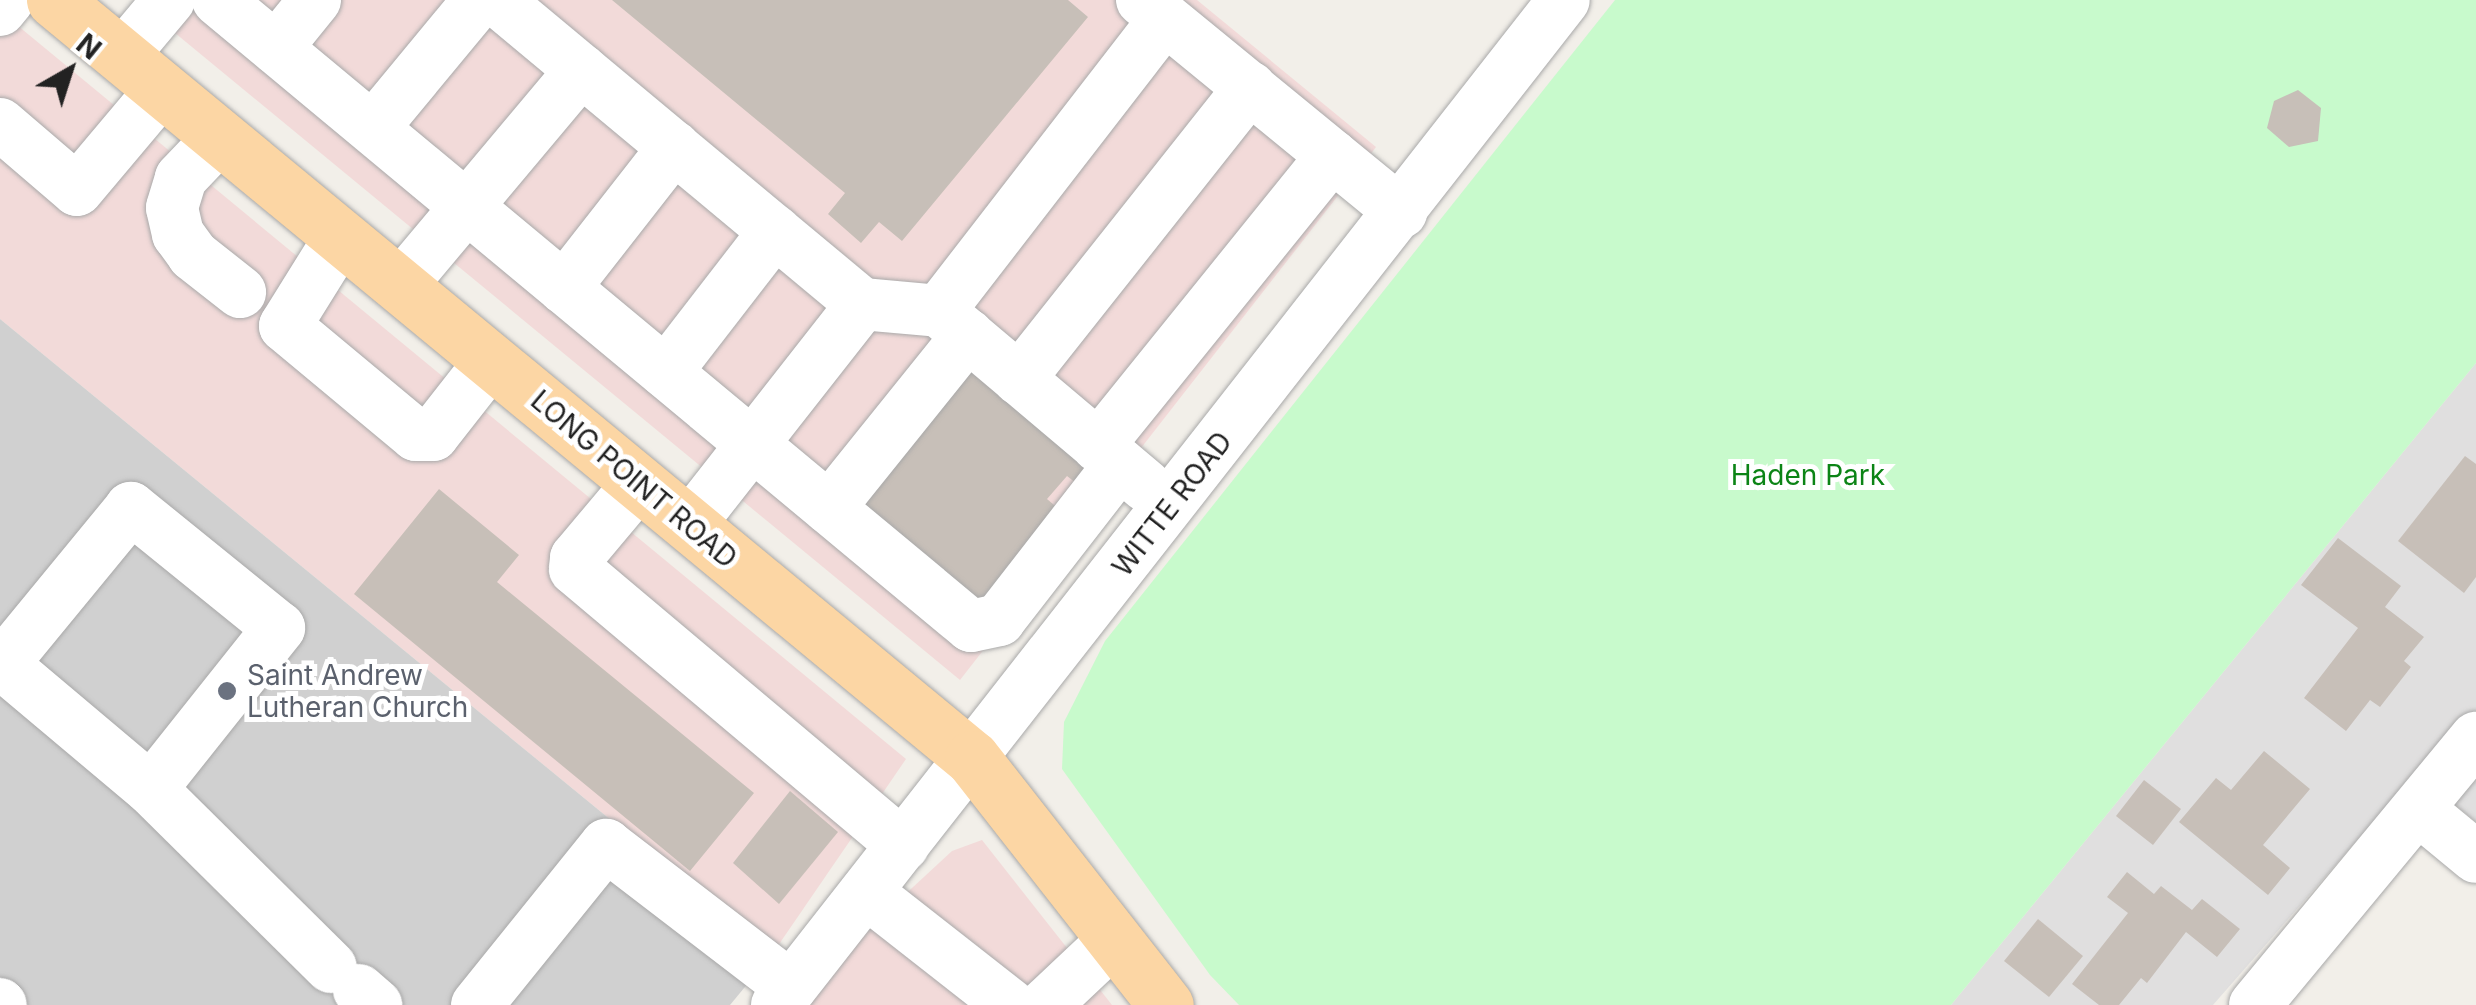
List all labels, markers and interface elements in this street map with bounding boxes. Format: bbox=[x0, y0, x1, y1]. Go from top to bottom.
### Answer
north arrow bbox=[20, 20, 120, 120]
text: N bbox=[70, 27, 108, 67]
street label: LONG POINT ROAD bbox=[524, 383, 744, 575]
street label: WITTE ROAD bbox=[1105, 425, 1239, 583]
park label: Haden Park bbox=[1731, 458, 1885, 492]
place label: Saint Andrew Lutheran Church bbox=[247, 658, 468, 724]
marker: Saint Andrew Lutheran Church bbox=[216, 680, 238, 702]

